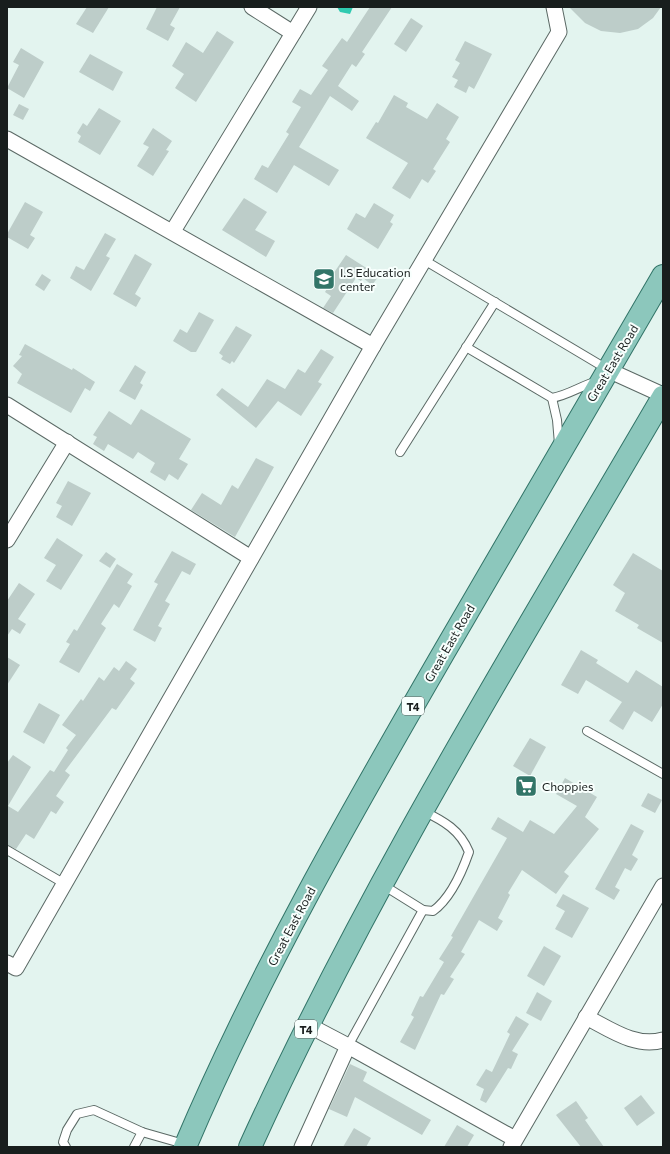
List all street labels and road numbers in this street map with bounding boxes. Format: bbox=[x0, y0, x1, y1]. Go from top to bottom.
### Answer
street label: Great East Road bbox=[584, 322, 641, 404]
street label: Great East Road bbox=[421, 602, 477, 684]
road number: T4 bbox=[402, 697, 424, 715]
street label: Great East Road bbox=[264, 884, 318, 968]
road number: T4 bbox=[295, 1020, 317, 1038]

